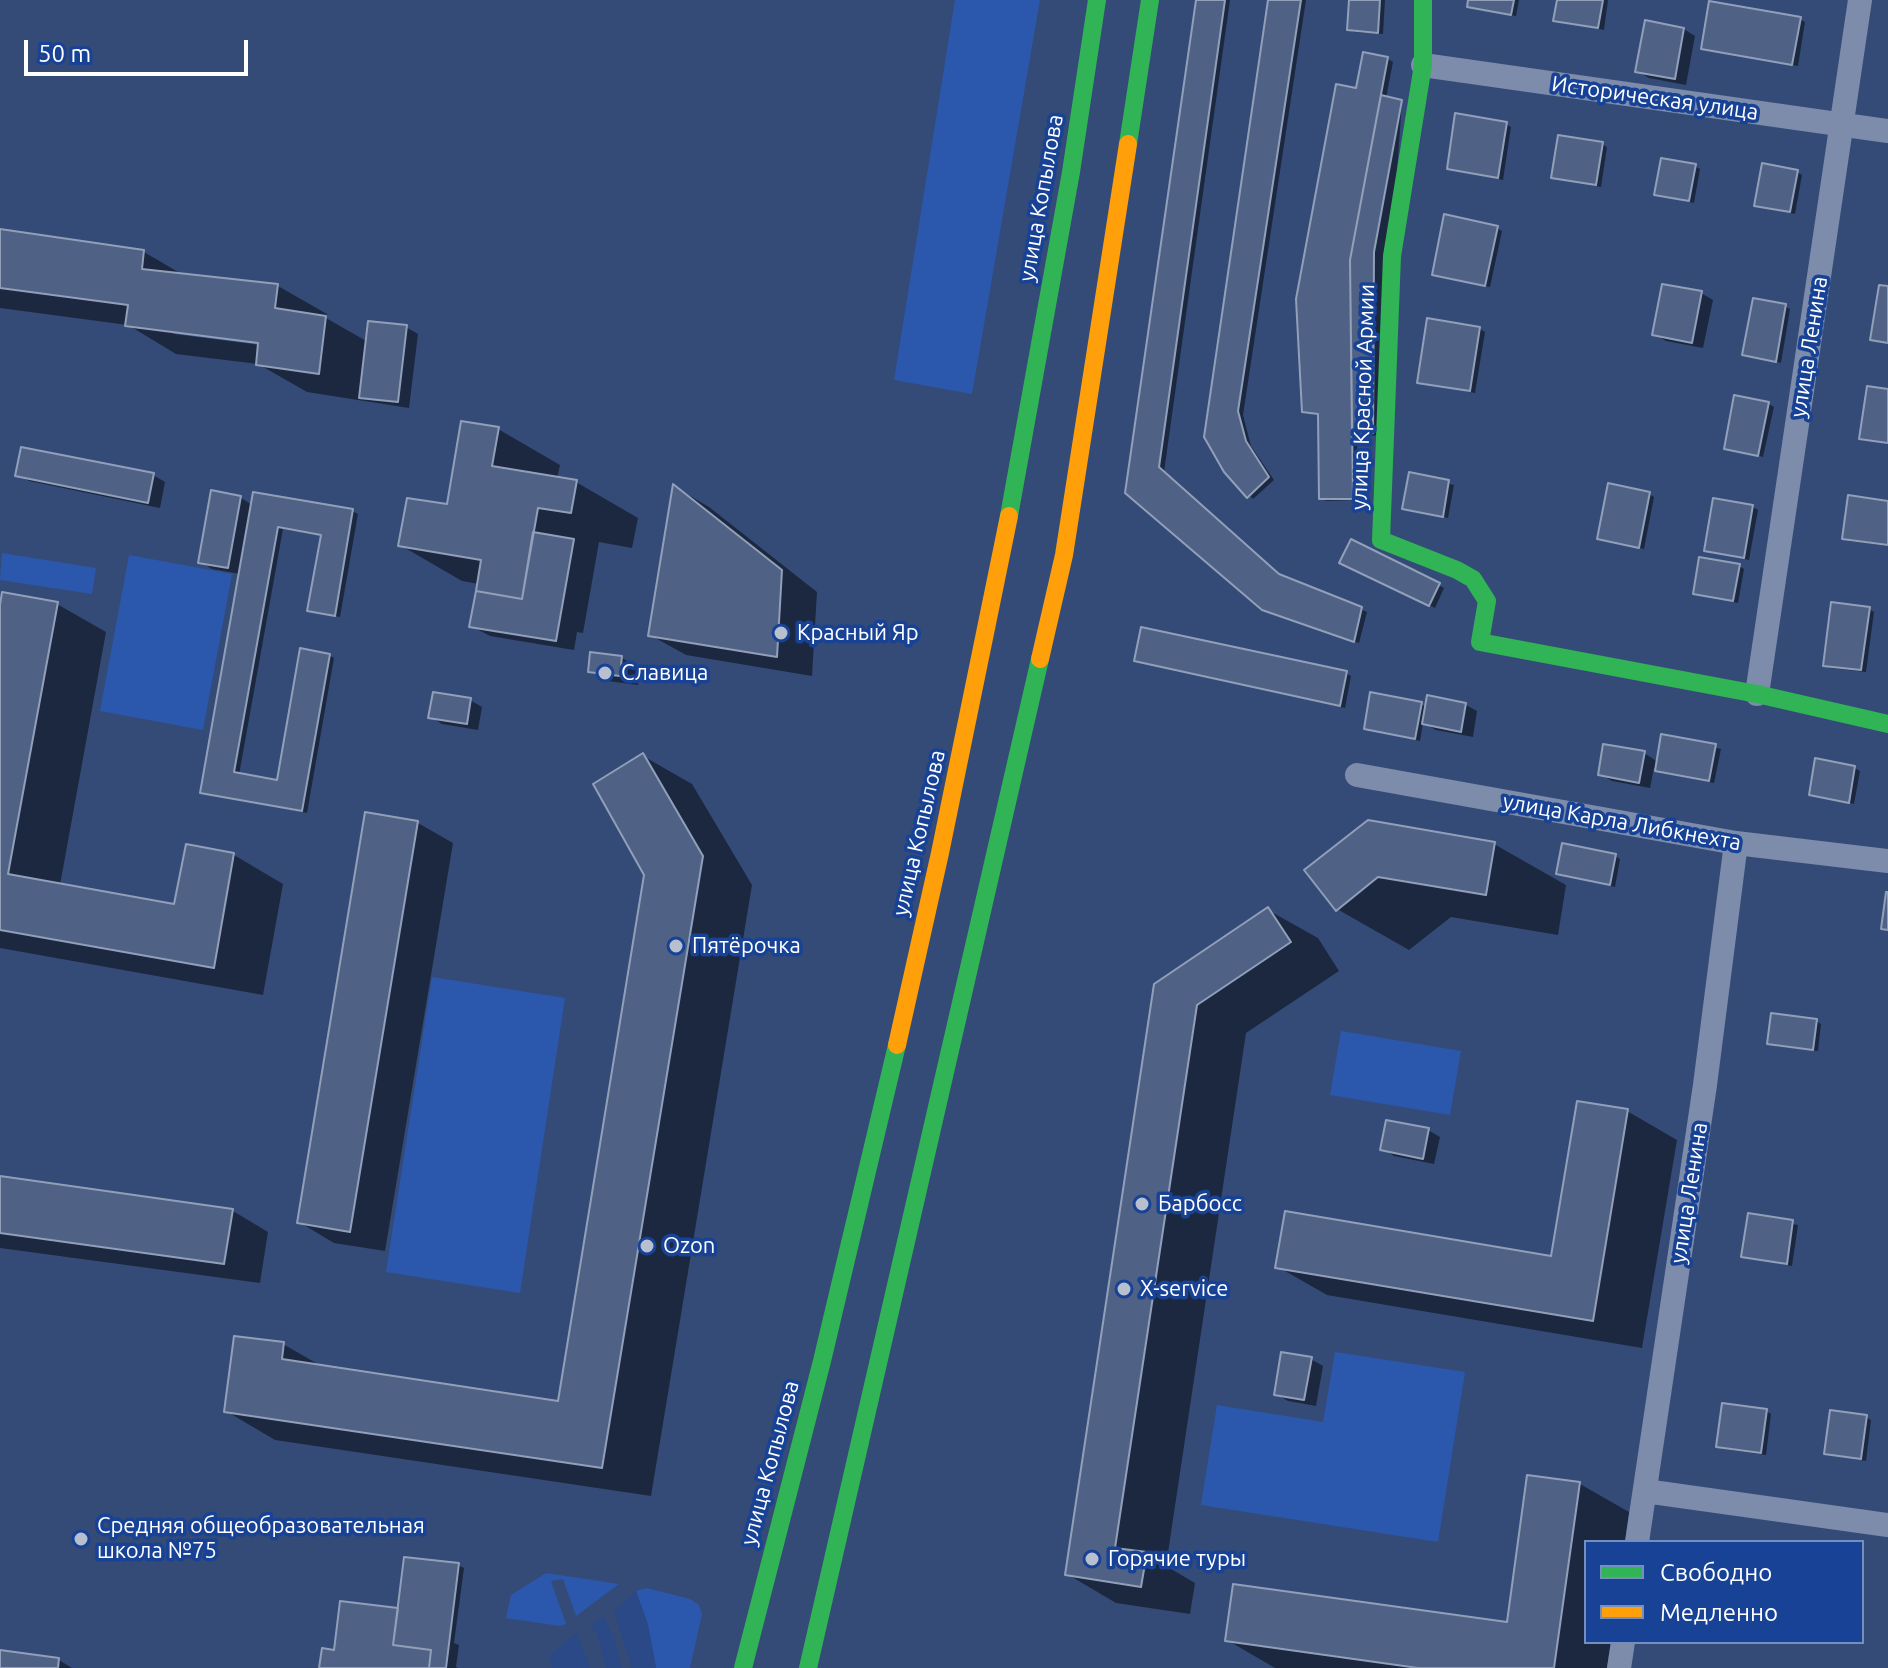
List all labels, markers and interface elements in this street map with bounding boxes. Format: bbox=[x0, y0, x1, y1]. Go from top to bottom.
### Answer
scale bar bbox=[28, 24, 252, 74]
text: 50 m bbox=[38, 40, 91, 67]
street label: Историческая улица bbox=[1550, 70, 1760, 126]
street label: улица Копылова bbox=[1013, 112, 1069, 284]
street label: улица Ленина bbox=[1785, 274, 1833, 420]
street label: улица Красной Армии bbox=[1346, 284, 1380, 510]
place label: Красный Яр bbox=[797, 620, 919, 646]
marker: Красный Яр bbox=[772, 624, 790, 642]
place label: Славица bbox=[621, 660, 708, 686]
marker: Славица bbox=[596, 664, 614, 682]
street label: улица Копылова bbox=[887, 747, 951, 919]
street label: улица Карла Либкнехта bbox=[1501, 788, 1743, 856]
place label: Пятёрочка bbox=[692, 933, 801, 959]
marker: Пятёрочка bbox=[667, 937, 685, 955]
street label: улица Ленина bbox=[1665, 1120, 1713, 1266]
place label: Барбосс bbox=[1158, 1191, 1242, 1217]
marker: Барбосс bbox=[1133, 1195, 1151, 1213]
place label: Ozon bbox=[663, 1233, 715, 1259]
marker: Ozon bbox=[638, 1237, 656, 1255]
place label: X-service bbox=[1140, 1276, 1228, 1302]
marker: X-service bbox=[1115, 1280, 1133, 1298]
street label: улица Копылова bbox=[735, 1378, 805, 1548]
place label: Средняя общеобразовательная школа №75 bbox=[97, 1513, 425, 1564]
marker: Средняя общеобразовательная школа №75 bbox=[72, 1530, 90, 1548]
legend bbox=[1584, 1540, 1864, 1644]
place label: Горячие туры bbox=[1108, 1546, 1246, 1572]
marker: Горячие туры bbox=[1083, 1550, 1101, 1568]
text: Свободно bbox=[1660, 1559, 1772, 1586]
text: Медленно bbox=[1660, 1599, 1778, 1626]

